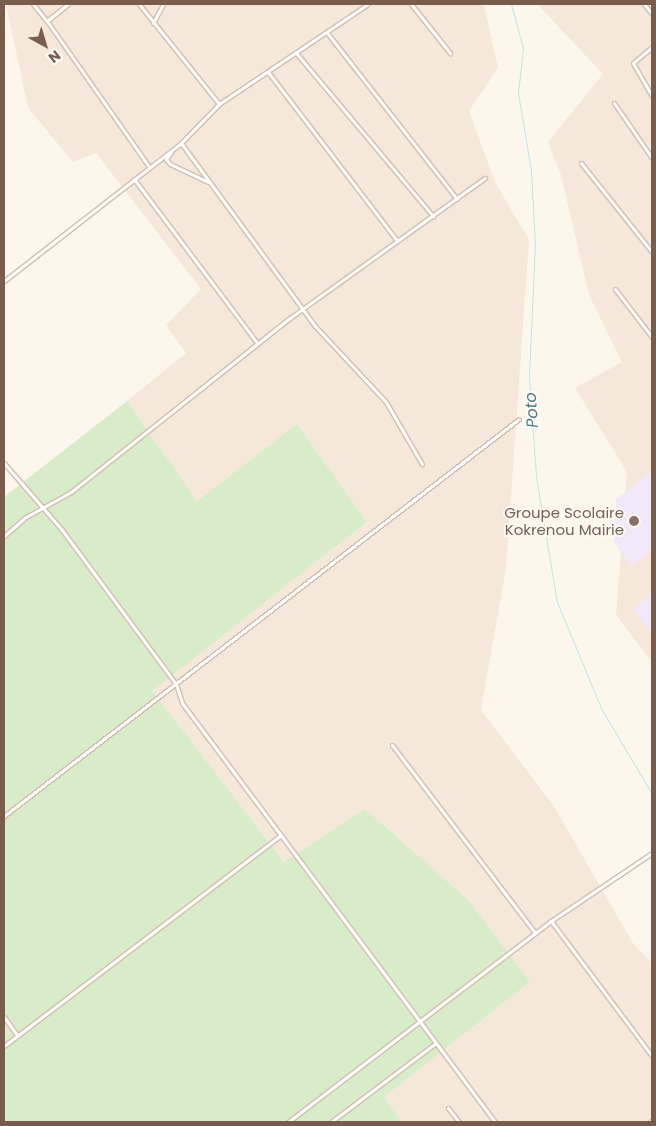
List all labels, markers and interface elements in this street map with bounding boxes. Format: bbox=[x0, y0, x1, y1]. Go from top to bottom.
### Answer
north arrow bbox=[20, 20, 70, 70]
text: N bbox=[44, 46, 65, 68]
water label: Poto bbox=[521, 392, 543, 428]
place label: Groupe Scolaire Kokrenou Mairie bbox=[504, 503, 624, 538]
marker: Groupe Scolaire Kokrenou Mairie bbox=[628, 515, 640, 527]

